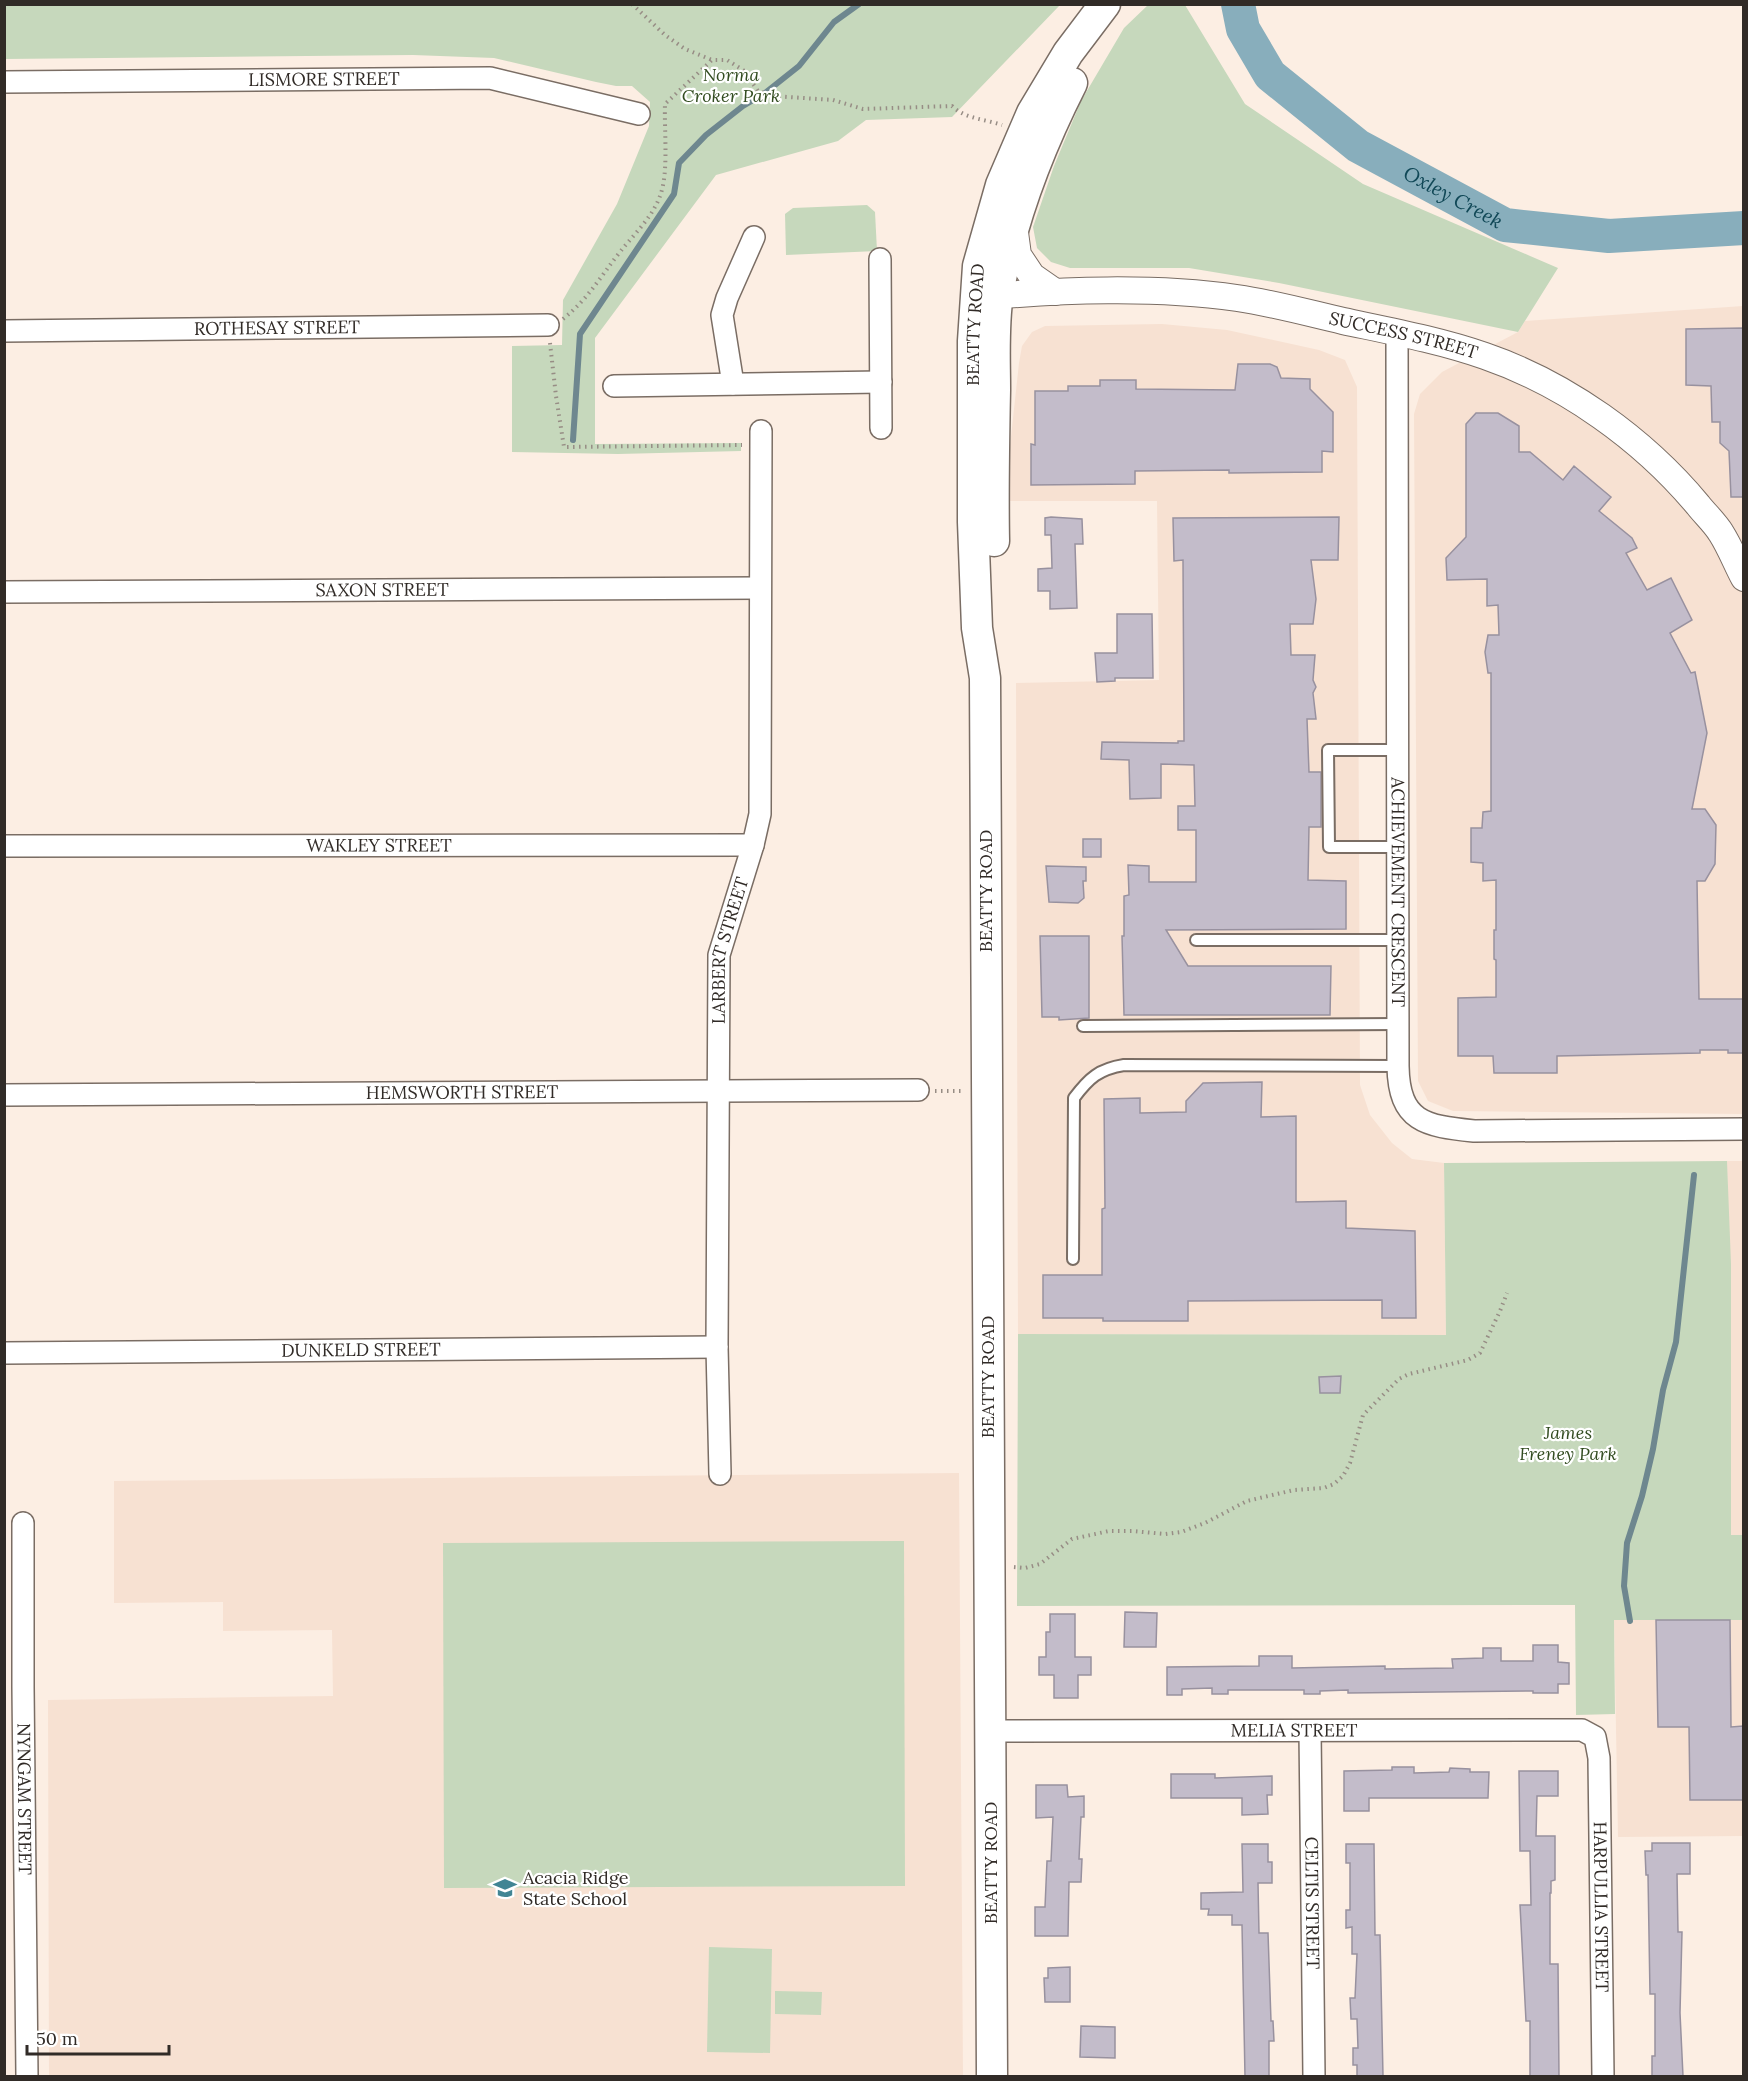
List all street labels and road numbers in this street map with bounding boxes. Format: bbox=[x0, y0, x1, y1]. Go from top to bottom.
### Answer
street label: LISMORE STREET bbox=[248, 67, 400, 91]
street label: BEATTY ROAD bbox=[961, 263, 989, 386]
street label: SUCCESS STREET bbox=[1327, 306, 1481, 364]
street label: ROTHESAY STREET bbox=[194, 315, 361, 340]
street label: SAXON STREET bbox=[315, 578, 449, 601]
street label: ACHIEVEMENT CRESCENT bbox=[1387, 776, 1410, 1008]
street label: BEATTY ROAD bbox=[974, 830, 997, 952]
street label: WAKLEY STREET bbox=[306, 833, 452, 857]
street label: LARBERT STREET bbox=[707, 874, 754, 1024]
street label: HEMSWORTH STREET bbox=[366, 1080, 559, 1104]
street label: BEATTY ROAD bbox=[976, 1316, 999, 1438]
street label: DUNKELD STREET bbox=[281, 1337, 441, 1362]
street label: MELIA STREET bbox=[1230, 1718, 1358, 1742]
street label: NYNGAM STREET bbox=[12, 1723, 37, 1876]
street label: BEATTY ROAD bbox=[979, 1802, 1002, 1924]
street label: HARPULLIA STREET bbox=[1589, 1821, 1614, 1993]
street label: CELTIS STREET bbox=[1300, 1837, 1325, 1970]

